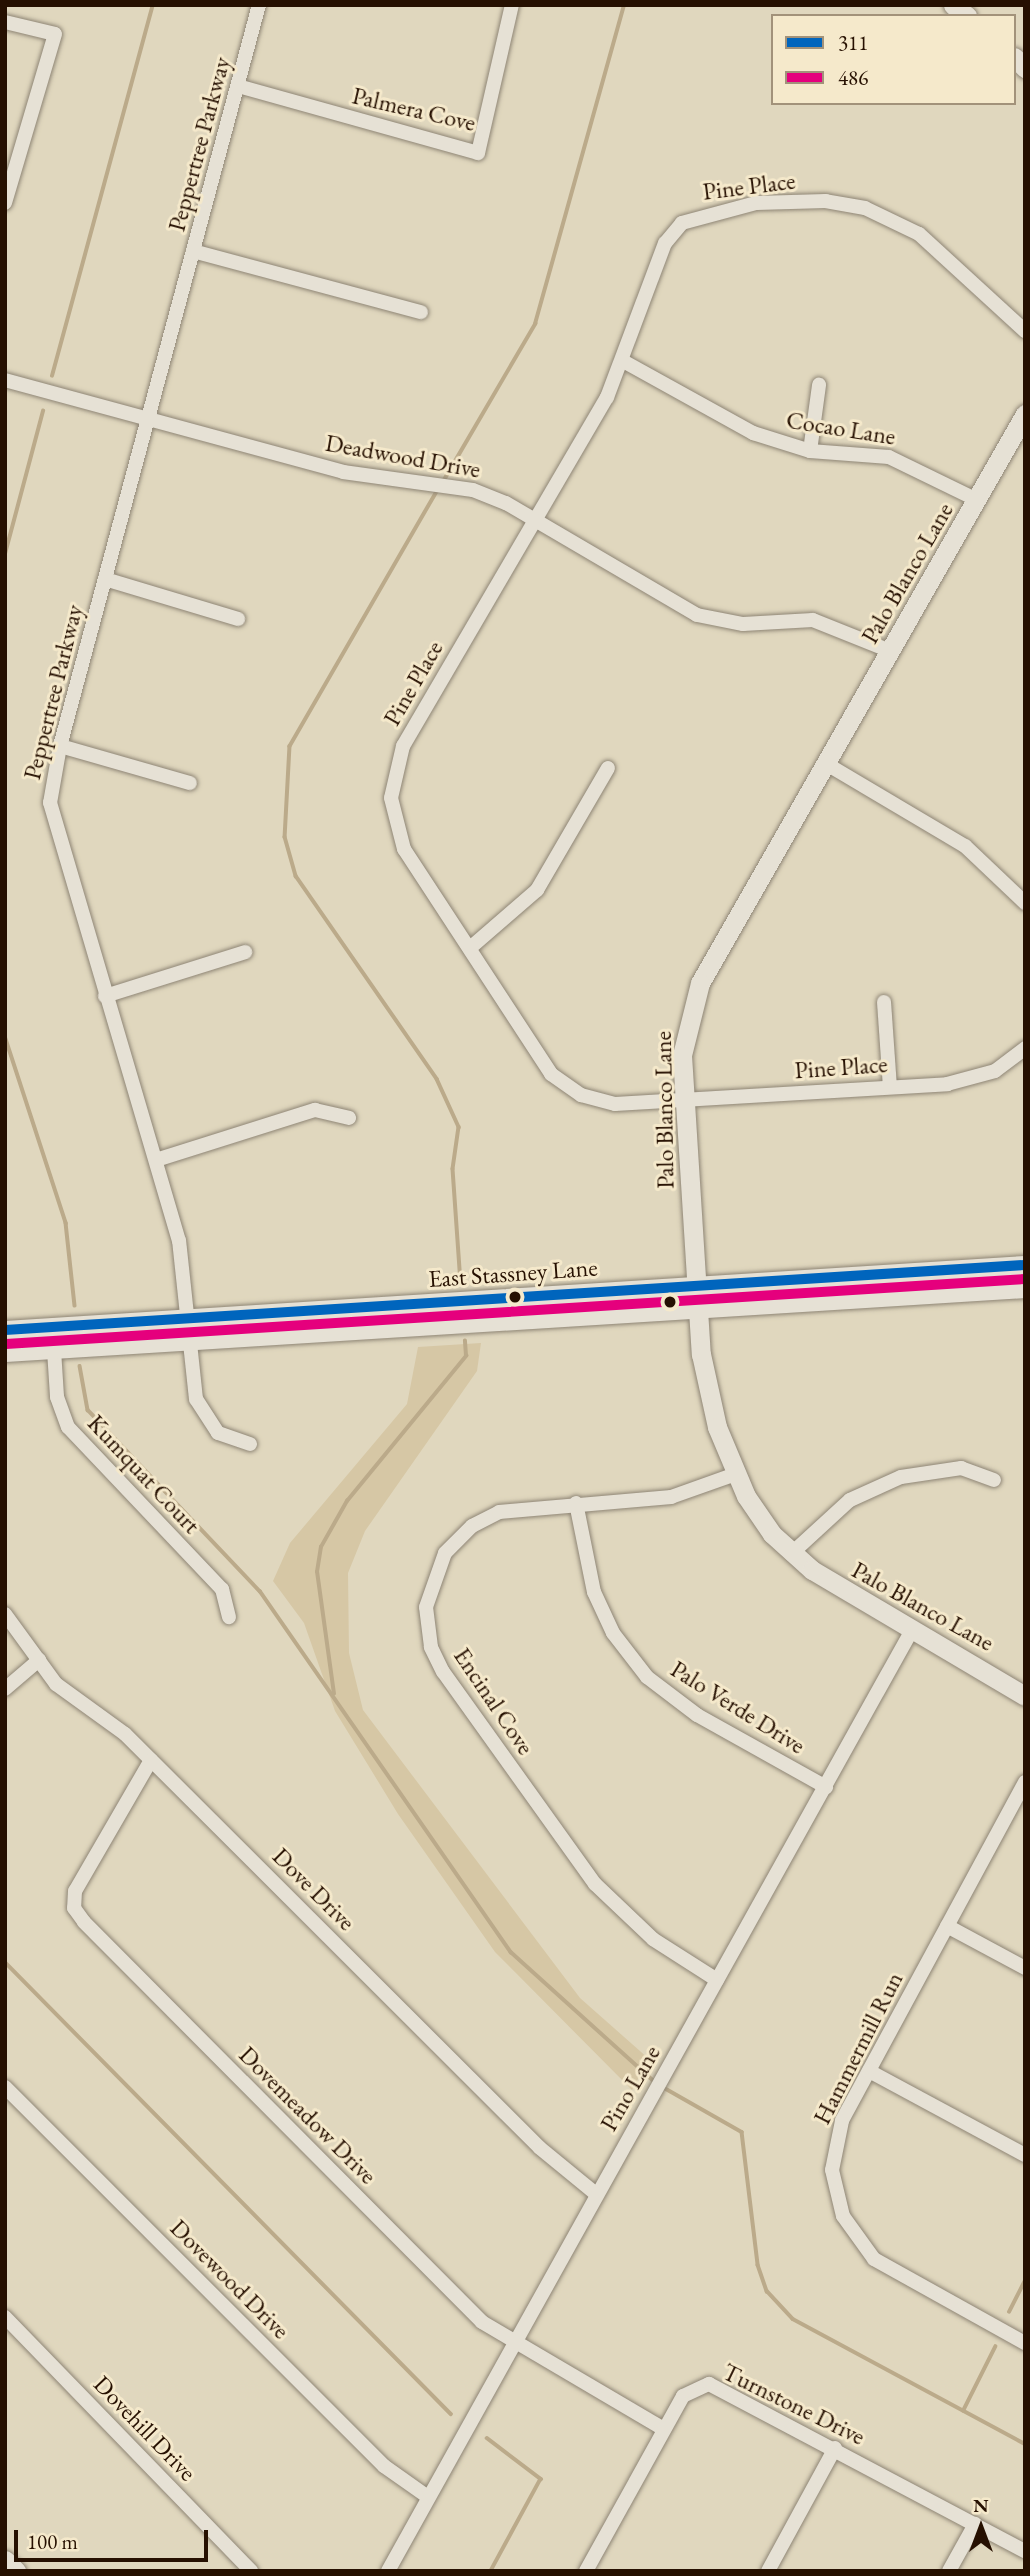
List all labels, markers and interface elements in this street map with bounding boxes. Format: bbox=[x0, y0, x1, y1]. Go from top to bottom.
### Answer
legend bbox=[771, 14, 1016, 105]
text: 311 bbox=[838, 29, 868, 56]
street label: Peppertree Parkway bbox=[162, 54, 236, 234]
text: 486 bbox=[838, 64, 868, 91]
street label: Palmera Cove bbox=[350, 81, 478, 137]
street label: Pine Place bbox=[701, 166, 797, 206]
street label: Cocao Lane bbox=[784, 405, 898, 451]
street label: Deadwood Drive bbox=[323, 428, 483, 484]
street label: Palo Blanco Lane bbox=[855, 497, 959, 649]
street label: Peppertree Parkway bbox=[17, 602, 89, 782]
street label: Pine Place bbox=[377, 635, 449, 731]
street label: Palo Blanco Lane bbox=[648, 1031, 680, 1189]
street label: Pine Place bbox=[794, 1049, 888, 1085]
street label: East Stassney Lane bbox=[428, 1253, 598, 1293]
unlabelled marker bbox=[508, 1290, 522, 1304]
unlabelled marker bbox=[663, 1295, 677, 1309]
street label: Kumquat Court bbox=[82, 1409, 206, 1539]
street label: Palo Blanco Lane bbox=[847, 1555, 999, 1657]
street label: Encinal Cove bbox=[448, 1642, 540, 1760]
street label: Palo Verde Drive bbox=[666, 1654, 810, 1760]
street label: Dove Drive bbox=[267, 1842, 361, 1936]
street label: Hammermill Run bbox=[807, 1967, 909, 2129]
street label: Dovemeadow Drive bbox=[233, 2040, 383, 2190]
street label: Pino Lane bbox=[594, 2040, 666, 2136]
street label: Dovewood Drive bbox=[164, 2213, 296, 2345]
street label: Turnstone Drive bbox=[718, 2357, 870, 2451]
street label: Dovehill Drive bbox=[88, 2370, 202, 2486]
north arrow bbox=[946, 2492, 1016, 2562]
text: N bbox=[973, 2493, 989, 2518]
scale bar bbox=[18, 2516, 212, 2560]
text: 100 m bbox=[27, 2528, 78, 2555]

